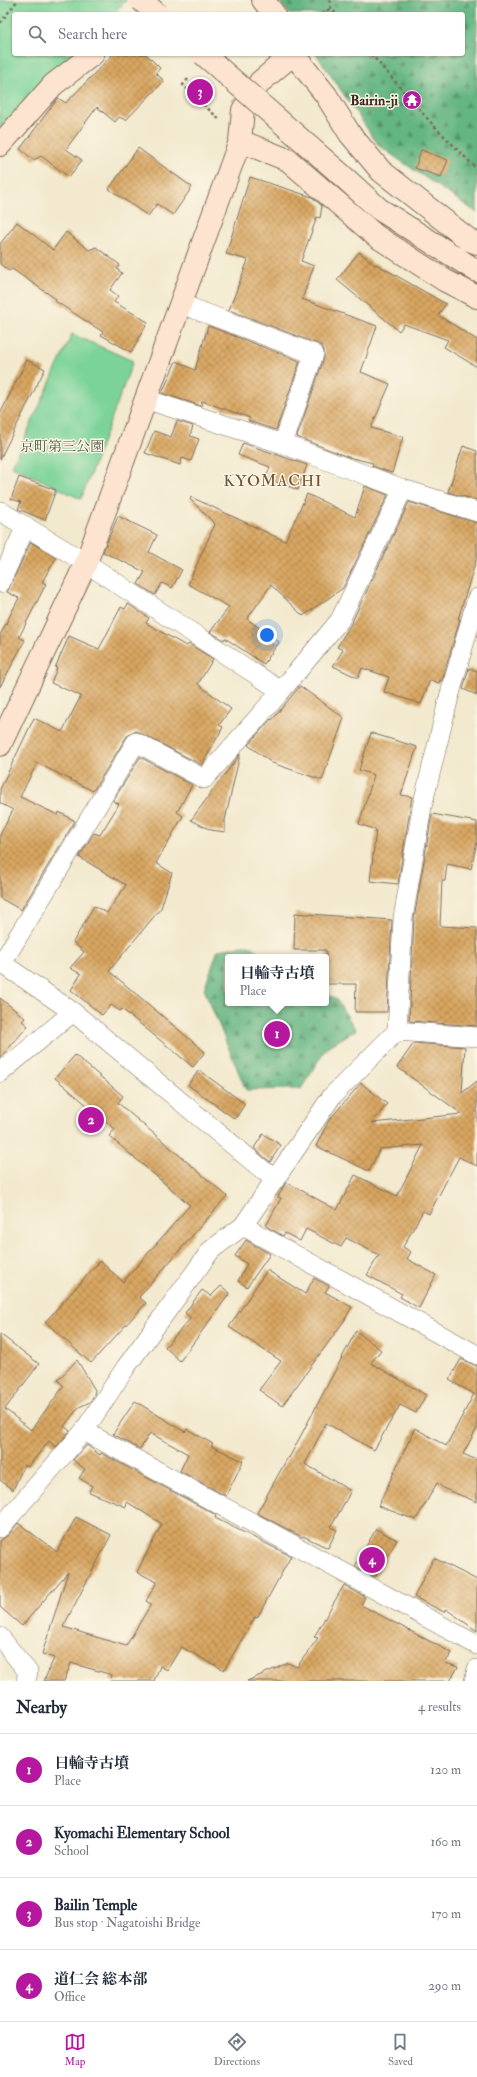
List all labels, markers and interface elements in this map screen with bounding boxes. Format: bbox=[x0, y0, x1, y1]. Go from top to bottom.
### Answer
search box bbox=[12, 12, 465, 56]
icon: search bbox=[26, 23, 48, 45]
text: Search here bbox=[58, 25, 127, 44]
pin: 3 bbox=[187, 77, 213, 107]
temple icon: Bairin-ji bbox=[401, 89, 423, 111]
place label: Bairin-ji bbox=[350, 92, 398, 109]
park label: 京町第三公園 bbox=[20, 438, 104, 455]
district label: KYOMACHI bbox=[223, 471, 323, 491]
your location bbox=[257, 625, 277, 645]
popup bbox=[225, 954, 329, 1006]
text: 日輪寺古墳 bbox=[239, 964, 315, 983]
text: Place bbox=[239, 983, 266, 999]
pin: 1 bbox=[264, 1019, 290, 1049]
pin: 2 bbox=[78, 1105, 104, 1135]
pin: 4 bbox=[359, 1545, 385, 1575]
text: Nearby bbox=[16, 1697, 67, 1718]
text: 4 results bbox=[418, 1699, 461, 1715]
text: 日輪寺古墳 bbox=[54, 1754, 129, 1773]
text: 1 bbox=[27, 1762, 31, 1778]
text: 120 m bbox=[430, 1762, 461, 1778]
text: Place bbox=[54, 1773, 81, 1789]
text: Kyomachi Elementary School bbox=[54, 1824, 230, 1843]
text: 2 bbox=[26, 1834, 32, 1850]
text: 160 m bbox=[430, 1834, 461, 1850]
text: School bbox=[54, 1843, 89, 1859]
text: Bailin Temple bbox=[54, 1896, 137, 1915]
text: 3 bbox=[27, 1906, 32, 1922]
text: 170 m bbox=[431, 1906, 461, 1922]
text: Bus stop · Nagatoishi Bridge bbox=[54, 1915, 201, 1931]
text: 道仁会 総本部 bbox=[54, 1970, 147, 1989]
text: 4 bbox=[25, 1978, 33, 1994]
text: 290 m bbox=[428, 1978, 461, 1994]
text: Office bbox=[54, 1989, 86, 2005]
tab: Map bbox=[64, 2031, 86, 2068]
tab: Directions bbox=[214, 2031, 260, 2068]
tab: Saved bbox=[388, 2031, 413, 2068]

